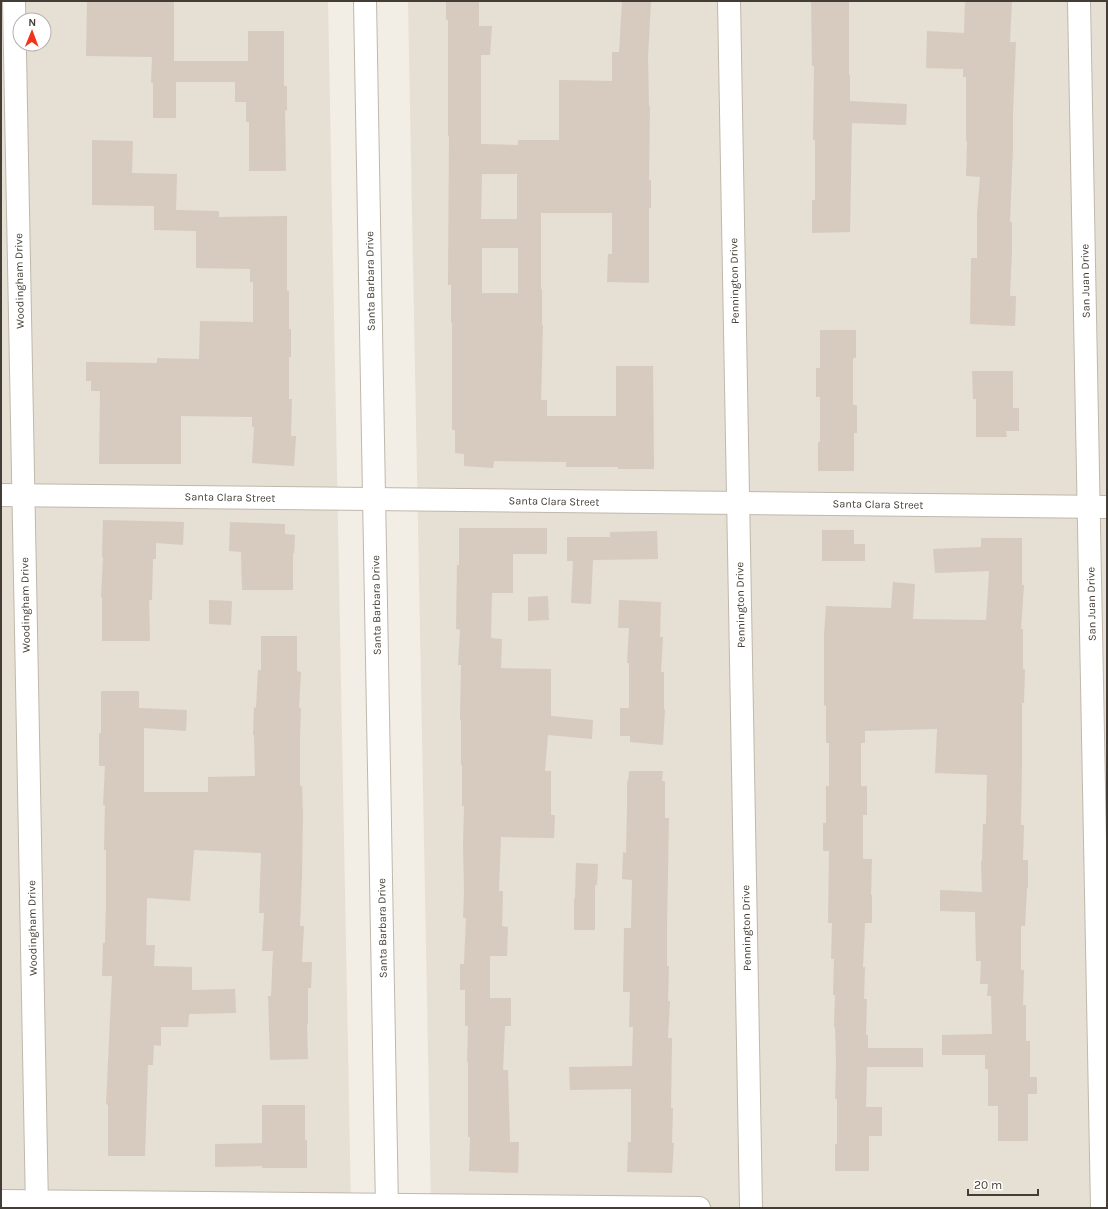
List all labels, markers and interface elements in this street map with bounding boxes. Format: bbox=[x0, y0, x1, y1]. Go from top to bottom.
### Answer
north arrow bbox=[12, 12, 52, 52]
text: N bbox=[28, 16, 36, 29]
street label: Santa Barbara Drive bbox=[363, 231, 378, 331]
street label: Woodingham Drive bbox=[12, 233, 27, 329]
street label: Pennington Drive bbox=[727, 237, 742, 324]
street label: San Juan Drive bbox=[1078, 244, 1093, 318]
street label: Santa Clara Street bbox=[184, 490, 276, 505]
street label: Santa Clara Street bbox=[508, 494, 600, 509]
street label: Santa Clara Street bbox=[832, 497, 924, 512]
street label: Santa Barbara Drive bbox=[369, 555, 384, 655]
street label: Woodingham Drive bbox=[18, 557, 33, 653]
street label: Pennington Drive bbox=[733, 561, 748, 648]
street label: San Juan Drive bbox=[1084, 567, 1099, 641]
street label: Santa Barbara Drive bbox=[375, 878, 390, 978]
street label: Woodingham Drive bbox=[25, 880, 40, 976]
street label: Pennington Drive bbox=[739, 884, 754, 971]
scale bar bbox=[968, 1171, 1038, 1197]
text: 20 m bbox=[974, 1178, 1002, 1192]

